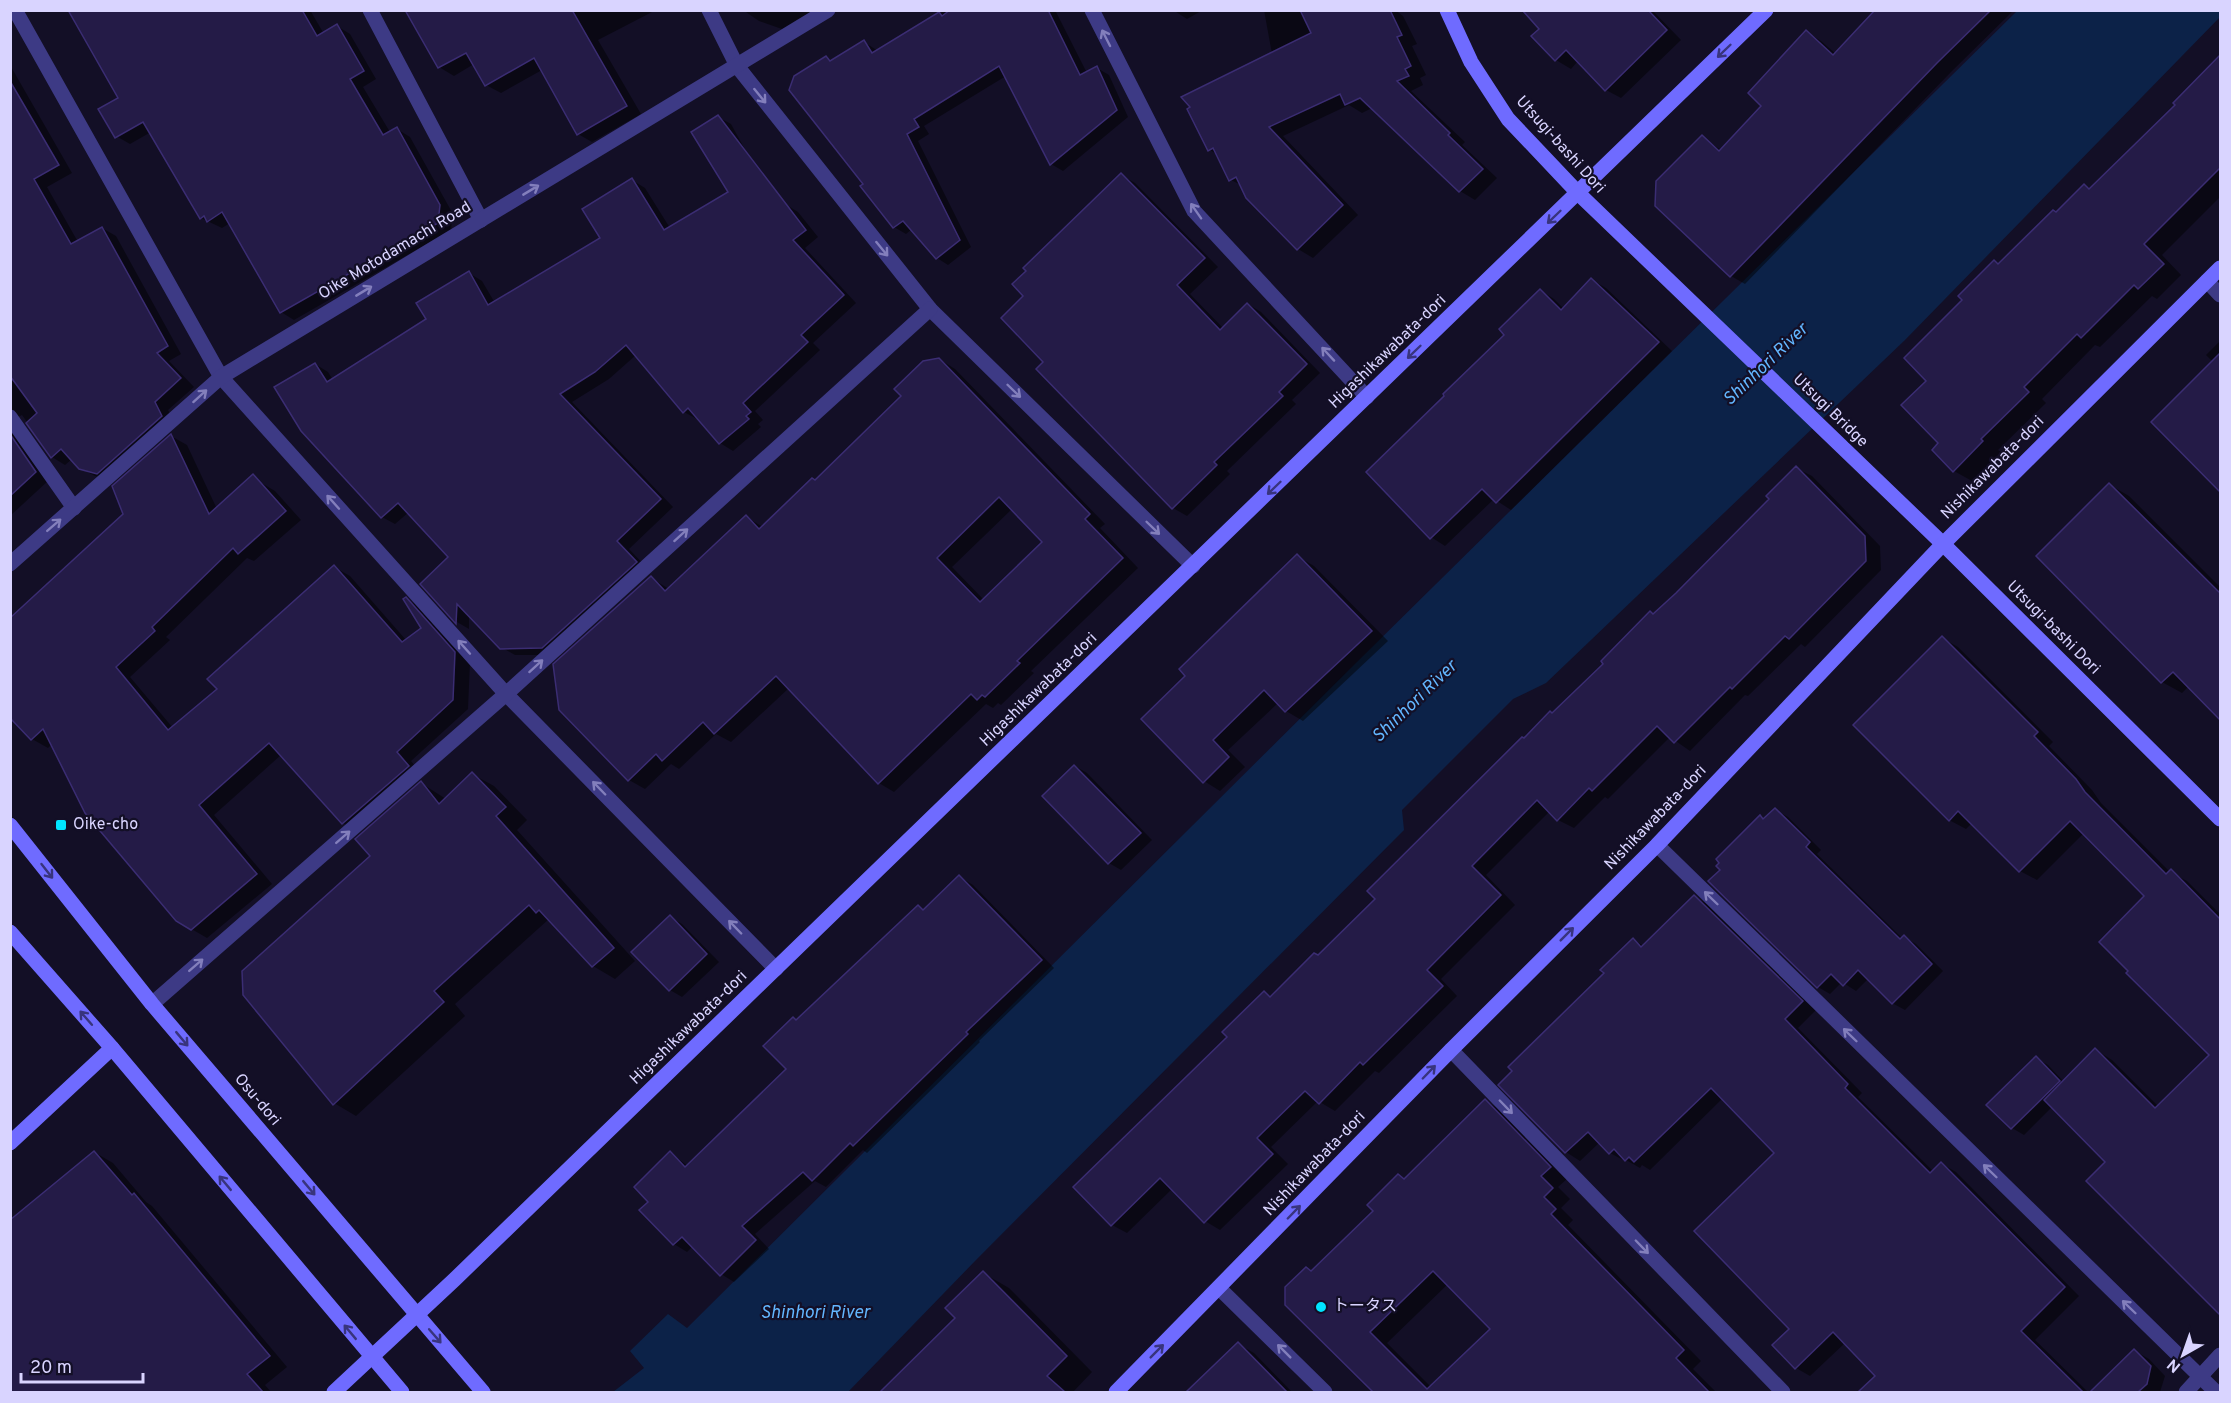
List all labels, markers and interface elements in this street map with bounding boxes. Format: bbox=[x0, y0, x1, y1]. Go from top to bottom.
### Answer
one-way arrow bbox=[1100, 30, 1111, 48]
one-way arrow bbox=[1716, 44, 1731, 59]
one-way arrow bbox=[754, 88, 767, 104]
street label: Utsugi-bashi Dori bbox=[1511, 92, 1609, 198]
one-way arrow bbox=[522, 184, 539, 196]
street label: Oike Motodamachi Road bbox=[315, 197, 475, 305]
one-way arrow bbox=[1190, 204, 1202, 220]
one-way arrow bbox=[1547, 210, 1562, 224]
one-way arrow bbox=[875, 240, 888, 256]
one-way arrow bbox=[355, 284, 372, 296]
street label: Higashikawabata-dori bbox=[1325, 291, 1451, 413]
water label: Shinhori River bbox=[1719, 317, 1815, 411]
one-way arrow bbox=[1407, 345, 1422, 359]
one-way arrow bbox=[1320, 347, 1335, 362]
street label: Utsugi Bridge bbox=[1788, 370, 1872, 452]
one-way arrow bbox=[1007, 384, 1022, 399]
one-way arrow bbox=[192, 389, 207, 403]
street label: Nishikawabata-dori bbox=[1937, 412, 2049, 524]
one-way arrow bbox=[1266, 481, 1281, 495]
one-way arrow bbox=[326, 495, 340, 510]
one-way arrow bbox=[46, 518, 61, 532]
one-way arrow bbox=[1146, 521, 1161, 535]
one-way arrow bbox=[673, 528, 688, 542]
street label: Utsugi-bashi Dori bbox=[2002, 577, 2104, 679]
street label: Higashikawabata-dori bbox=[976, 629, 1102, 751]
one-way arrow bbox=[457, 640, 471, 655]
water label: Shinhori River bbox=[1368, 654, 1464, 748]
one-way arrow bbox=[529, 659, 544, 673]
street label: Nishikawabata-dori bbox=[1601, 761, 1711, 875]
one-way arrow bbox=[591, 780, 606, 795]
place label: Oike-cho bbox=[73, 815, 138, 835]
marker: Oike-cho bbox=[54, 818, 68, 832]
one-way arrow bbox=[335, 830, 351, 843]
one-way arrow bbox=[40, 863, 53, 879]
one-way arrow bbox=[1703, 891, 1718, 905]
one-way arrow bbox=[728, 919, 743, 934]
one-way arrow bbox=[1560, 927, 1575, 941]
one-way arrow bbox=[188, 958, 203, 972]
street label: Higashikawabata-dori bbox=[626, 967, 752, 1089]
one-way arrow bbox=[79, 1010, 92, 1026]
one-way arrow bbox=[1843, 1027, 1858, 1042]
one-way arrow bbox=[176, 1031, 189, 1047]
one-way arrow bbox=[1422, 1065, 1436, 1080]
street label: Osu-dori bbox=[229, 1070, 285, 1130]
one-way arrow bbox=[1499, 1100, 1513, 1115]
street label: Nishikawabata-dori bbox=[1260, 1107, 1370, 1221]
one-way arrow bbox=[1982, 1164, 1997, 1178]
one-way arrow bbox=[218, 1176, 232, 1191]
one-way arrow bbox=[302, 1180, 315, 1196]
one-way arrow bbox=[1286, 1204, 1301, 1219]
one-way arrow bbox=[1635, 1240, 1649, 1255]
place label: トータス bbox=[1333, 1297, 1397, 1317]
marker: トータス bbox=[1314, 1300, 1328, 1314]
one-way arrow bbox=[2121, 1300, 2136, 1315]
water label: Shinhori River bbox=[760, 1302, 872, 1325]
one-way arrow bbox=[344, 1324, 357, 1340]
north arrow bbox=[2153, 1325, 2213, 1385]
one-way arrow bbox=[428, 1328, 442, 1343]
one-way arrow bbox=[1149, 1343, 1164, 1358]
one-way arrow bbox=[1276, 1344, 1291, 1359]
scale bar bbox=[21, 1346, 142, 1384]
text: N bbox=[2164, 1354, 2185, 1376]
text: 20 m bbox=[30, 1357, 72, 1380]

